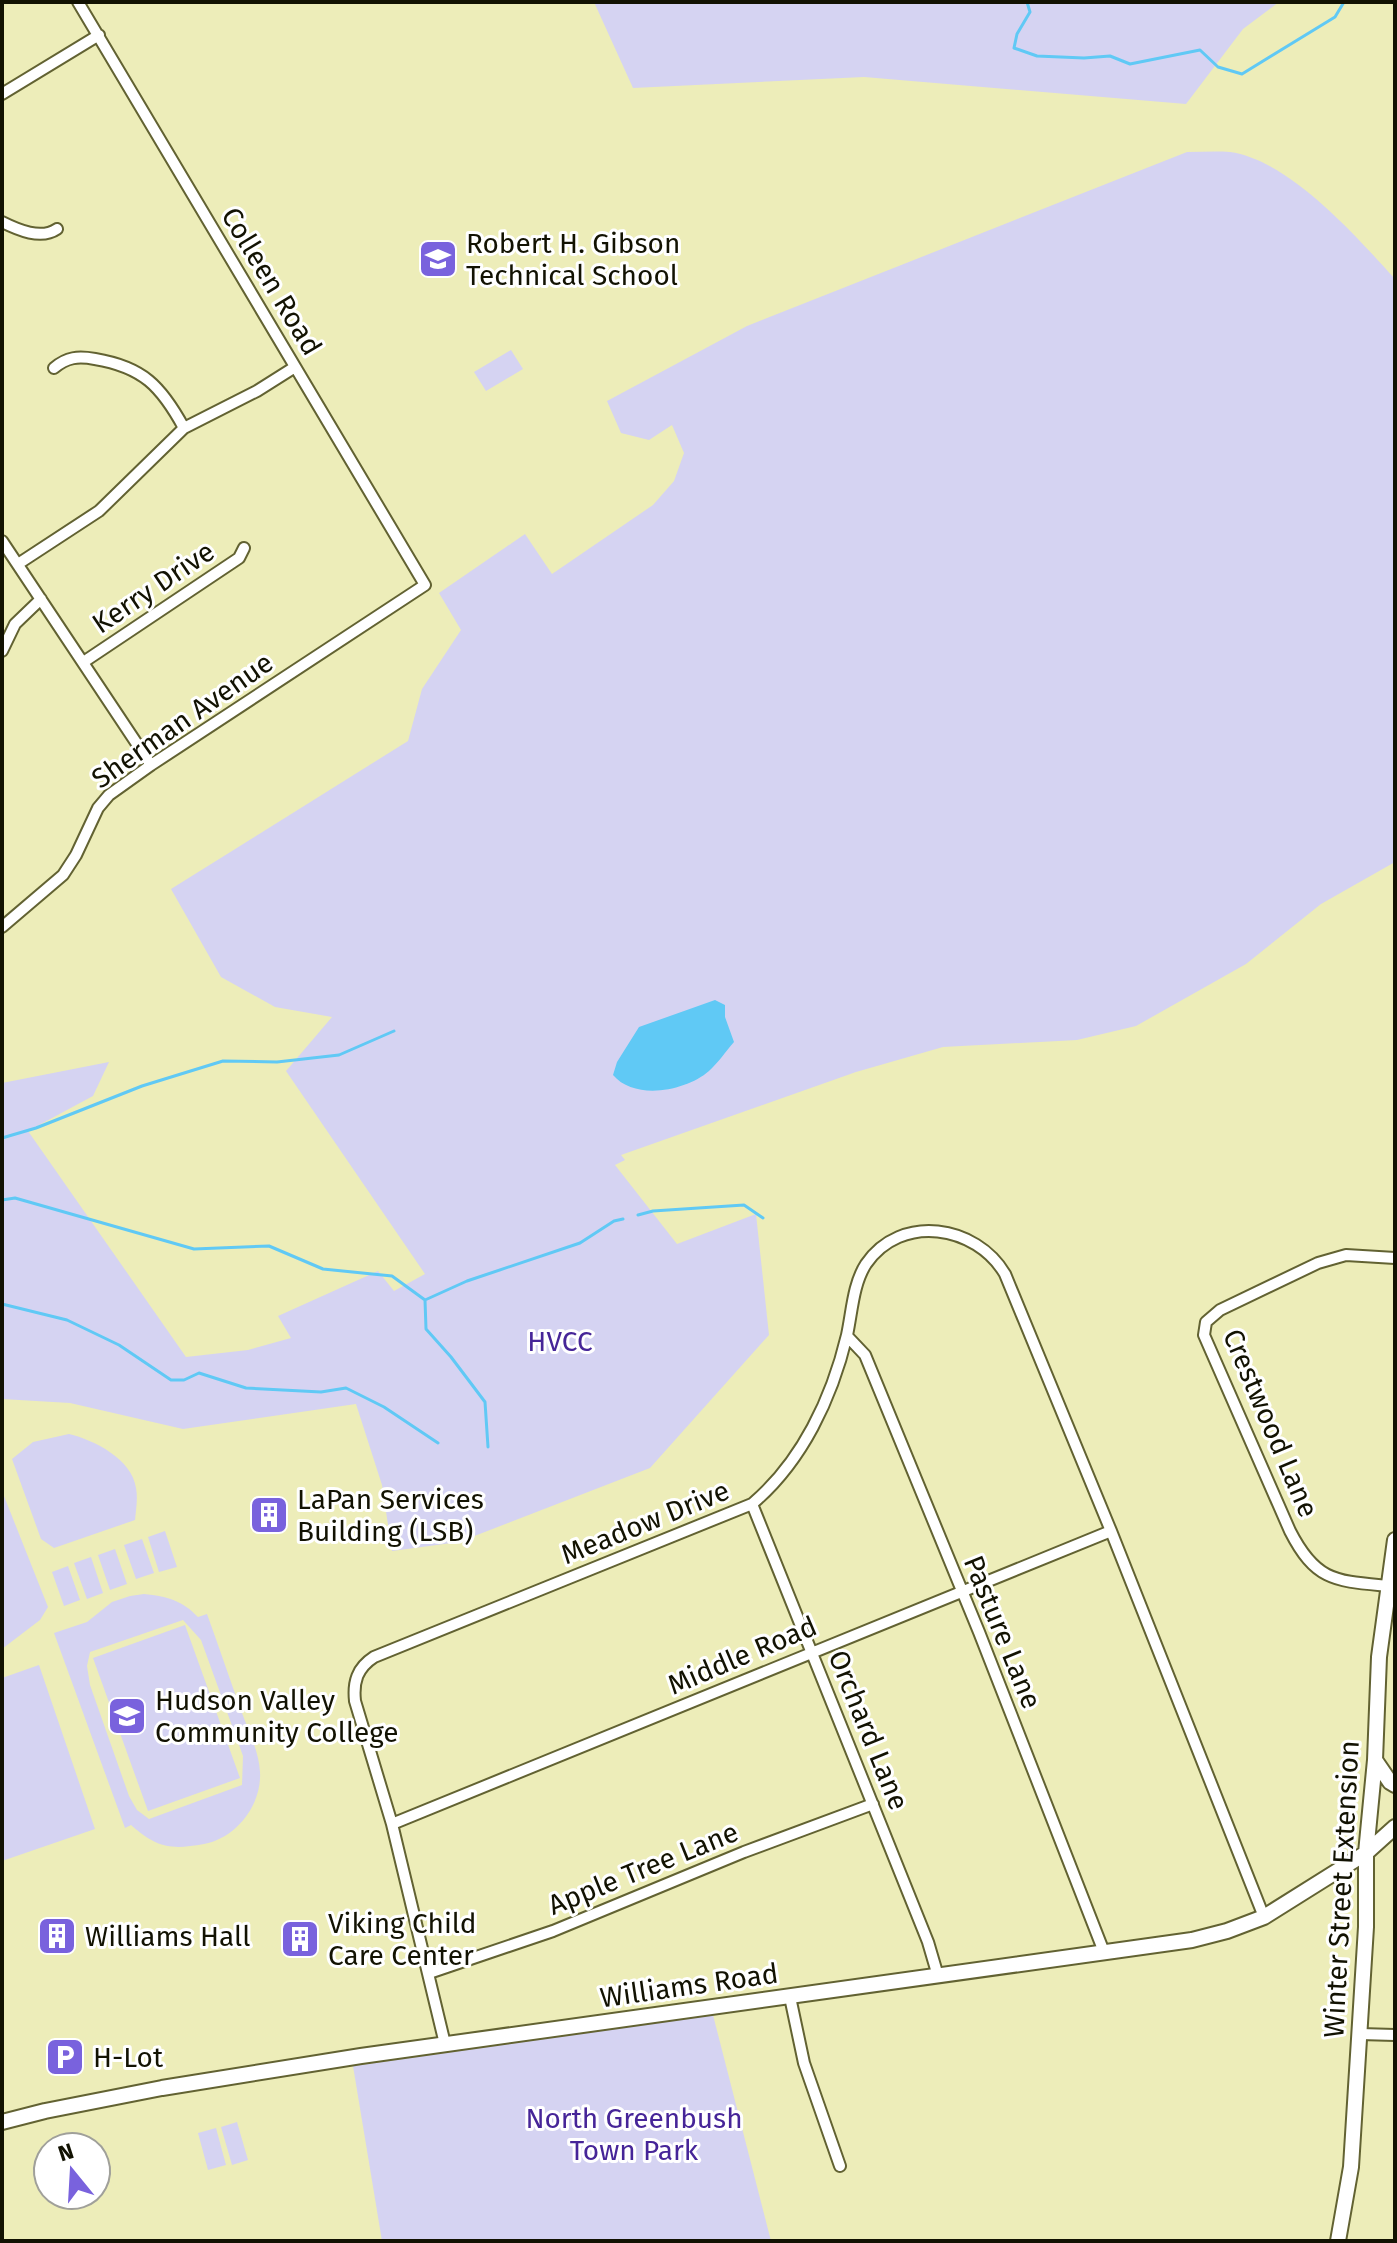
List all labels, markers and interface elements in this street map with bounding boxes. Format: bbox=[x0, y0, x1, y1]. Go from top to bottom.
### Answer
street label: Colleen Road bbox=[215, 201, 329, 361]
place label: Robert H. Gibson Technical School bbox=[466, 227, 680, 292]
school or university icon: Robert H. Gibson Technical School bbox=[417, 238, 459, 280]
street label: Kerry Drive bbox=[86, 535, 220, 640]
street label: Sherman Avenue bbox=[85, 646, 279, 795]
street label: Crestwood Lane bbox=[1216, 1324, 1325, 1522]
park label: HVCC bbox=[527, 1325, 593, 1358]
street label: Meadow Drive bbox=[556, 1474, 734, 1571]
place label: LaPan Services Building (LSB) bbox=[297, 1483, 484, 1548]
building icon: LaPan Services Building (LSB) bbox=[248, 1494, 290, 1536]
street label: Pasture Lane bbox=[957, 1551, 1048, 1714]
street label: Middle Road bbox=[663, 1609, 822, 1702]
street label: Orchard Lane bbox=[822, 1646, 916, 1815]
place label: Hudson Valley Community College bbox=[155, 1684, 399, 1749]
school or university icon: Hudson Valley Community College bbox=[106, 1695, 148, 1737]
street label: Winter Street Extension bbox=[1317, 1740, 1366, 2039]
street label: Apple Tree Lane bbox=[543, 1815, 743, 1922]
place label: Viking Child Care Center bbox=[328, 1907, 477, 1972]
building icon: Williams Hall bbox=[36, 1915, 78, 1957]
building icon: Viking Child Care Center bbox=[279, 1918, 321, 1960]
place label: Williams Hall bbox=[85, 1920, 250, 1953]
street label: Williams Road bbox=[598, 1957, 780, 2014]
parking icon: H-Lot bbox=[44, 2036, 86, 2078]
place label: H-Lot bbox=[93, 2041, 164, 2074]
park label: North Greenbush Town Park bbox=[525, 2102, 743, 2167]
north arrow bbox=[32, 2131, 112, 2211]
text: N bbox=[55, 2137, 77, 2168]

